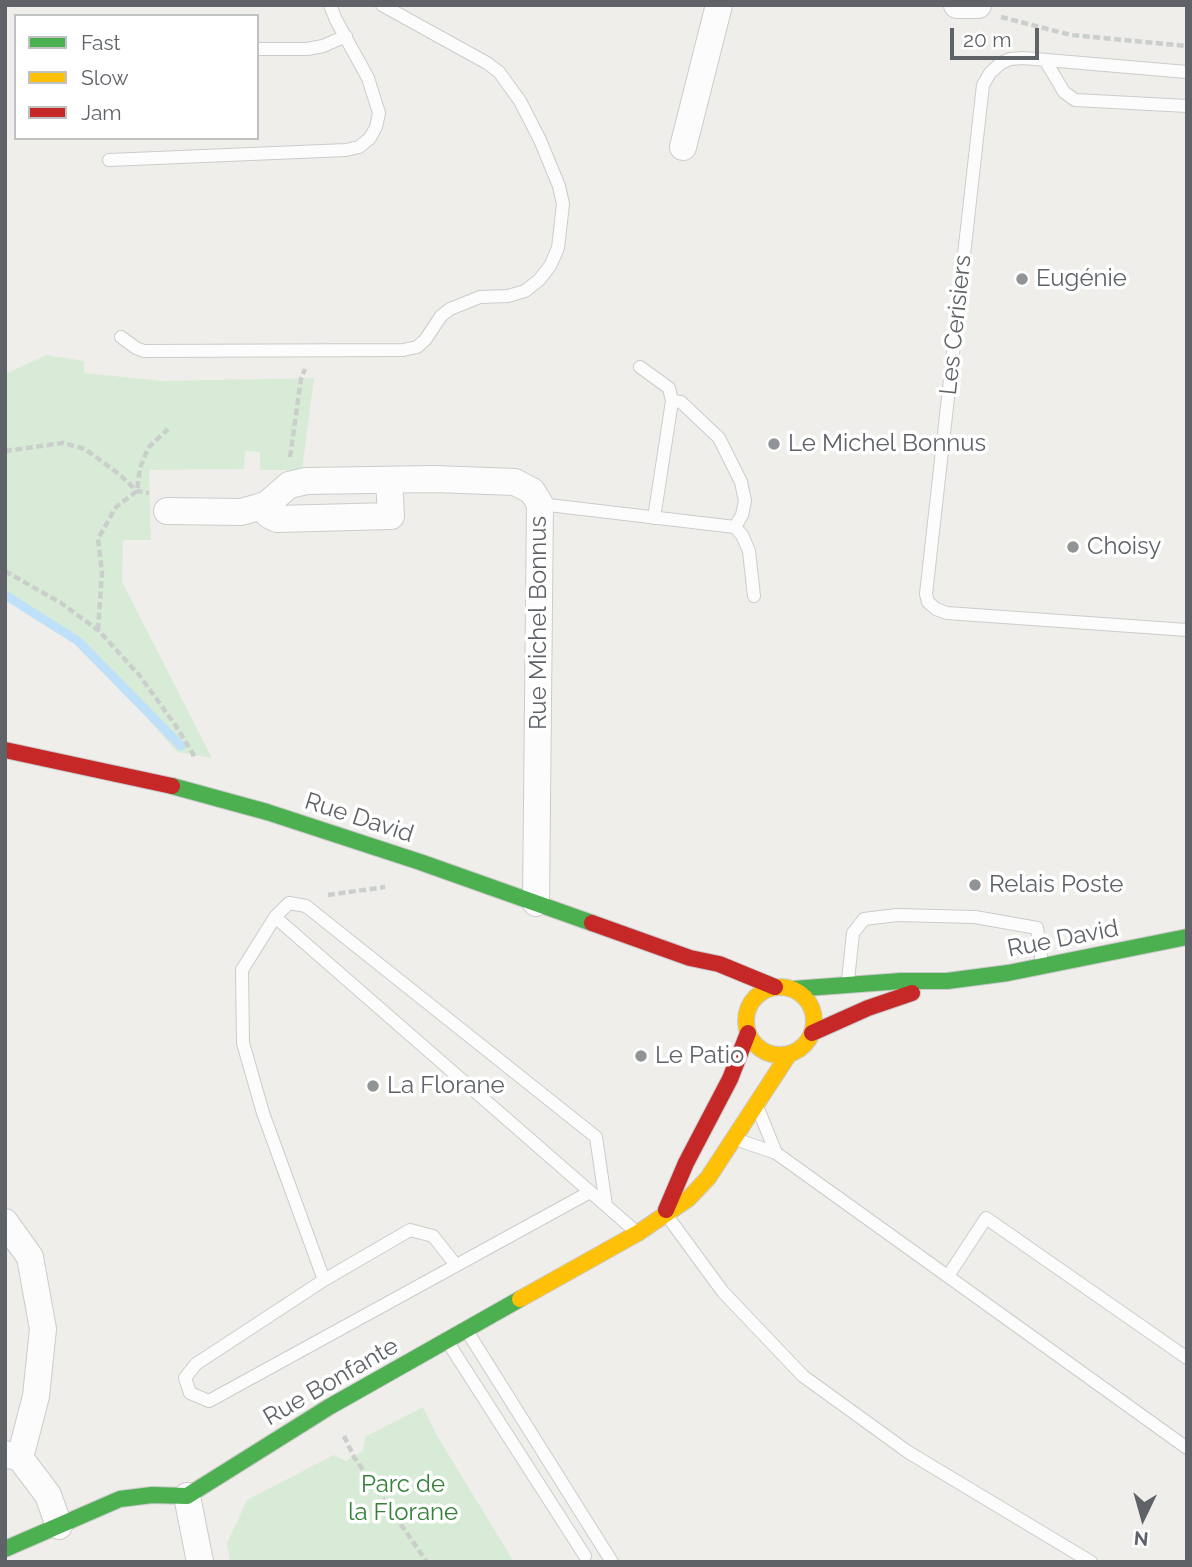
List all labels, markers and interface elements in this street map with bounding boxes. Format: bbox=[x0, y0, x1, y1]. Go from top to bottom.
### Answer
legend bbox=[14, 14, 259, 140]
scale bar bbox=[954, 14, 1043, 58]
text: 20 m bbox=[963, 27, 1011, 52]
text: Fast bbox=[81, 30, 121, 55]
text: Slow bbox=[81, 65, 129, 90]
text: Jam bbox=[81, 100, 122, 125]
street label: Les Cerisiers bbox=[934, 254, 978, 396]
place label: Eugénie bbox=[1036, 265, 1127, 293]
marker: Eugénie bbox=[1014, 271, 1030, 287]
place label: Le Michel Bonnus bbox=[788, 430, 986, 458]
marker: Le Michel Bonnus bbox=[766, 436, 782, 452]
street label: Rue Michel Bonnus bbox=[525, 516, 553, 730]
place label: Choisy bbox=[1087, 533, 1161, 561]
marker: Choisy bbox=[1065, 539, 1081, 555]
street label: Rue David bbox=[301, 787, 417, 849]
place label: Relais Poste bbox=[989, 871, 1123, 899]
marker: Relais Poste bbox=[967, 877, 983, 893]
street label: Rue David bbox=[1005, 914, 1121, 964]
place label: Le Patio bbox=[655, 1042, 744, 1070]
marker: Le Patio bbox=[633, 1048, 649, 1064]
place label: La Florane bbox=[387, 1072, 505, 1100]
marker: La Florane bbox=[365, 1078, 381, 1094]
street label: Rue Bonfante bbox=[258, 1332, 404, 1432]
park label: Parc de la Florane bbox=[348, 1471, 458, 1527]
north arrow bbox=[1108, 1483, 1178, 1553]
text: N bbox=[1133, 1527, 1149, 1551]

